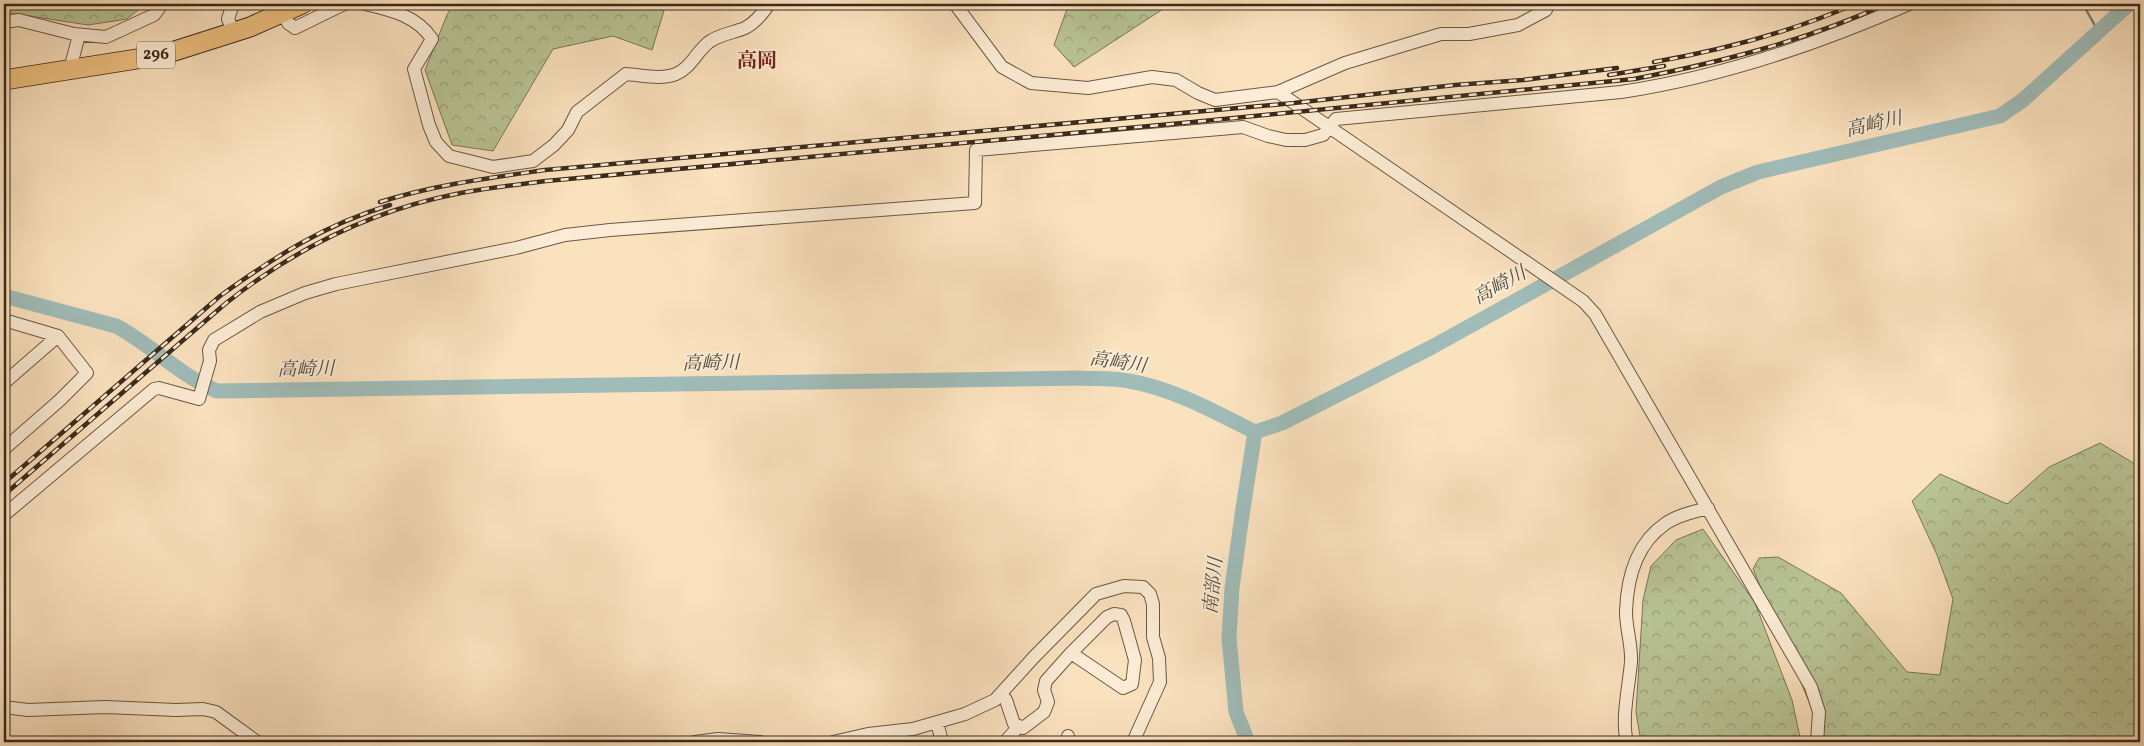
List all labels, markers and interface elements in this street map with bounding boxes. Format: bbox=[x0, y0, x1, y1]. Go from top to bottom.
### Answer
road number: 296 bbox=[137, 42, 175, 68]
district label: 高岡 bbox=[737, 48, 777, 76]
water label: 高崎川 bbox=[1843, 105, 1907, 144]
water label: 高崎川 bbox=[1469, 260, 1533, 311]
water label: 高崎川 bbox=[1088, 346, 1150, 380]
water label: 高崎川 bbox=[682, 350, 742, 377]
water label: 高崎川 bbox=[277, 356, 337, 383]
water label: 南部川 bbox=[1198, 554, 1230, 616]

